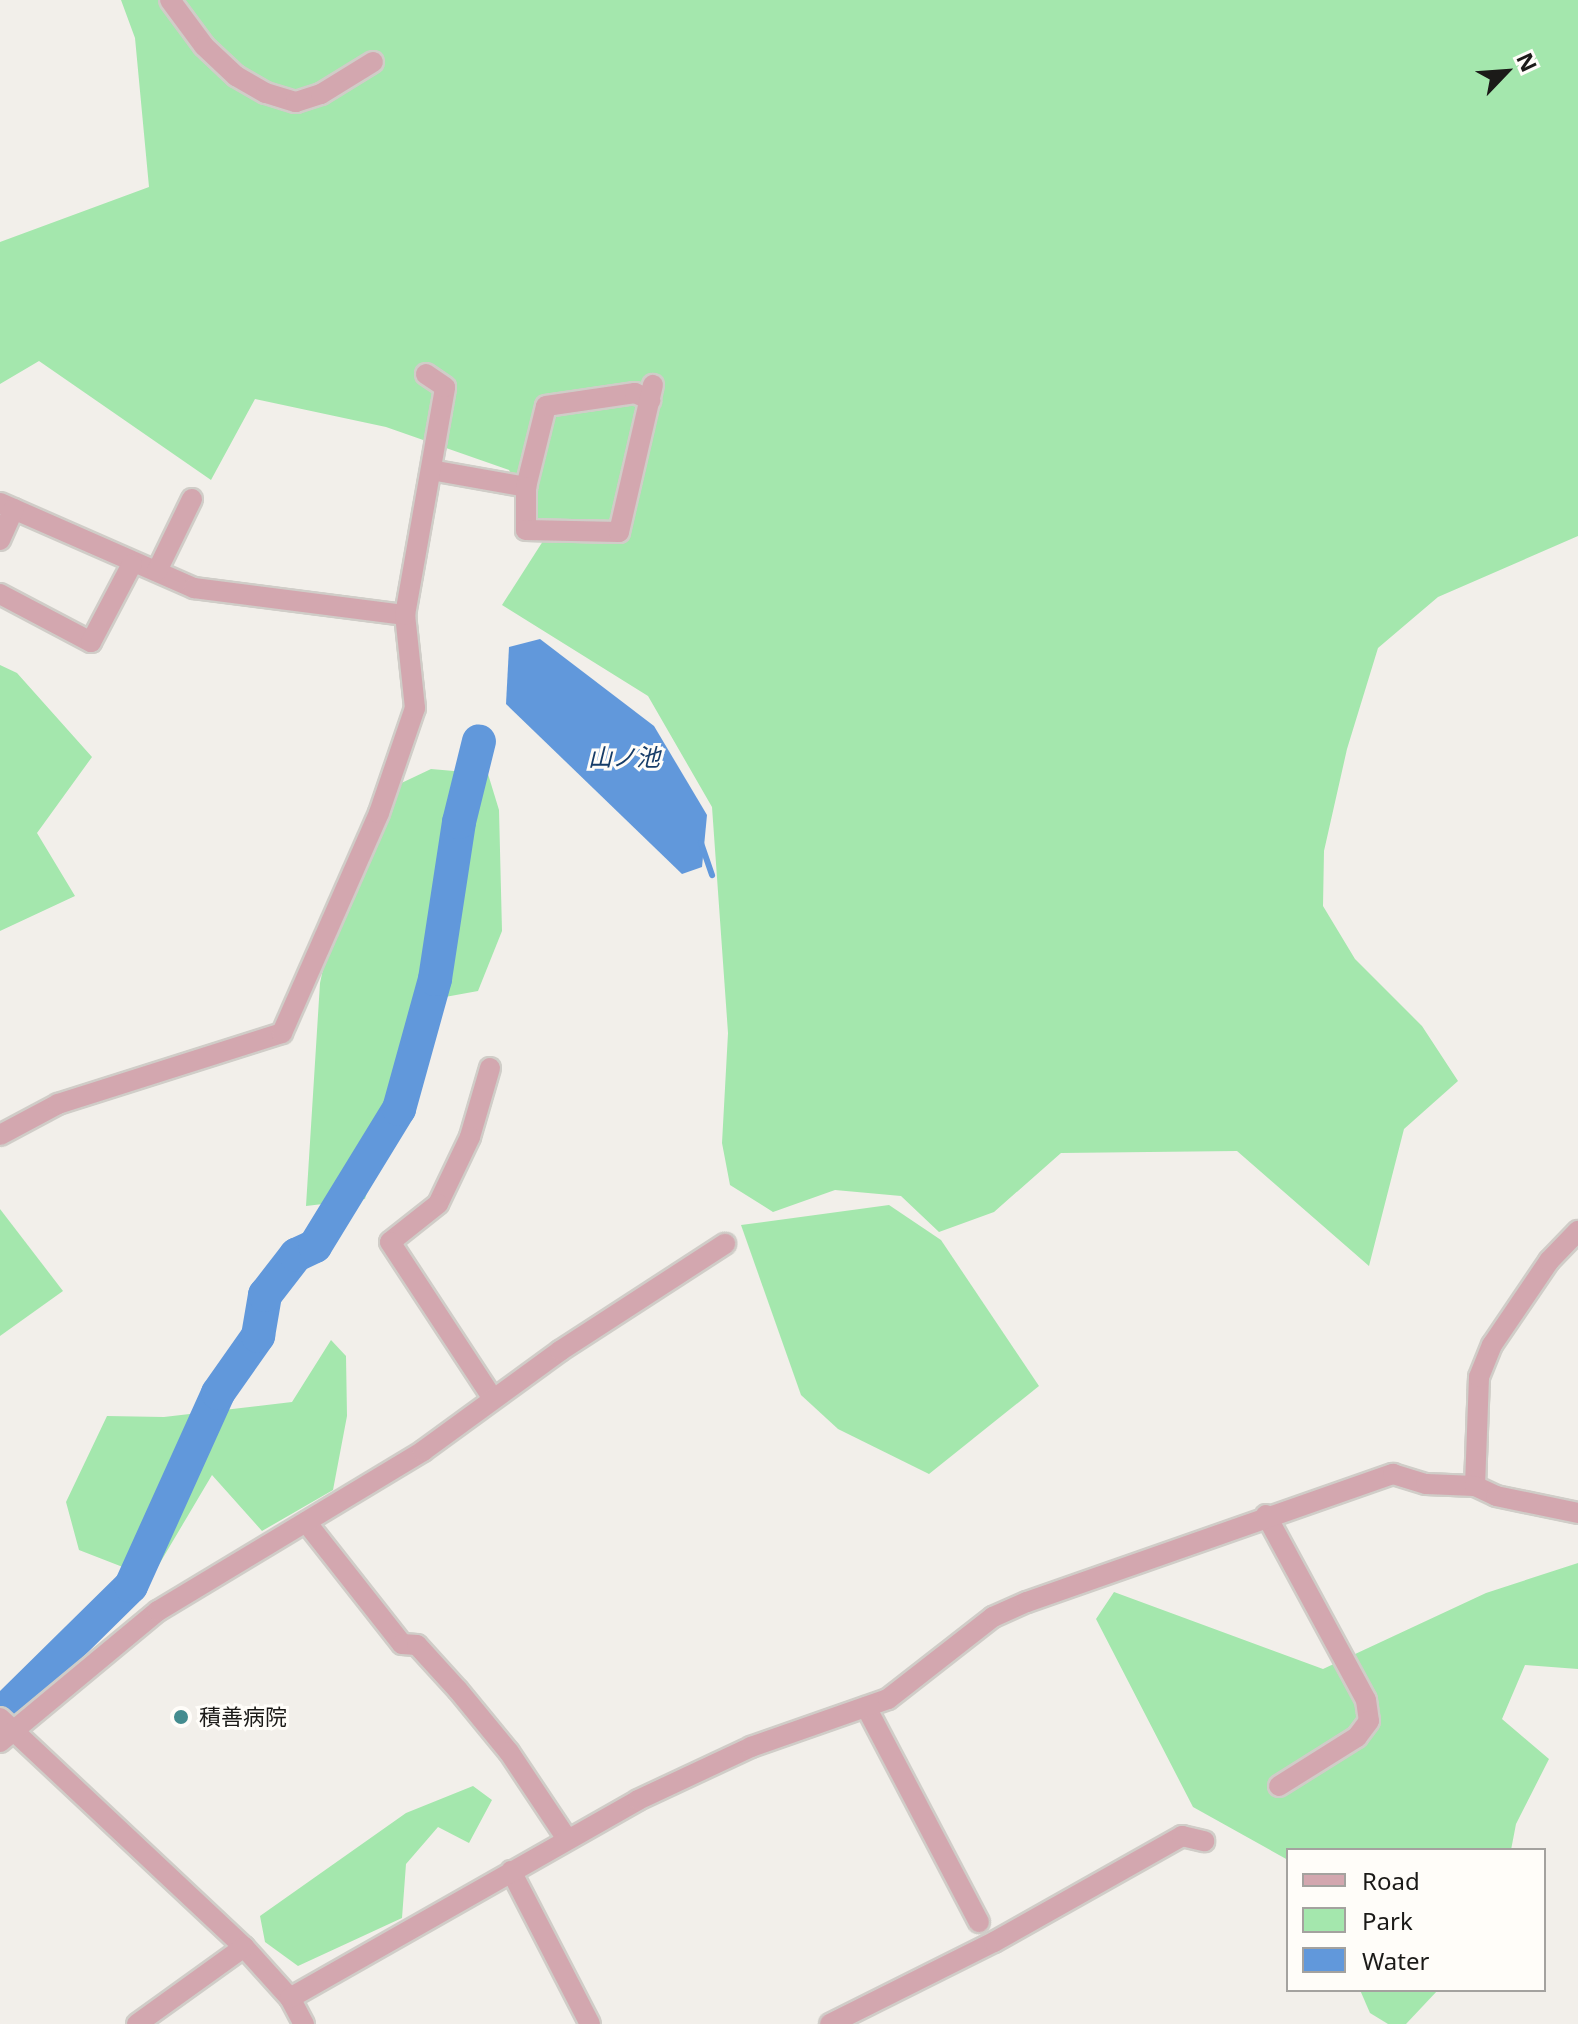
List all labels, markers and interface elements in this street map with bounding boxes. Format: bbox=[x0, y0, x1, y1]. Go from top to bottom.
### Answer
north arrow bbox=[1466, 32, 1546, 112]
text: N bbox=[1510, 47, 1545, 76]
water label: 山ノ池 bbox=[588, 743, 660, 771]
place label: 積善病院 bbox=[199, 1704, 287, 1730]
marker: 積善病院 bbox=[170, 1706, 192, 1728]
legend bbox=[1286, 1848, 1546, 1992]
text: Road bbox=[1362, 1864, 1420, 1897]
text: Park bbox=[1362, 1904, 1413, 1937]
text: Water bbox=[1362, 1944, 1429, 1977]

